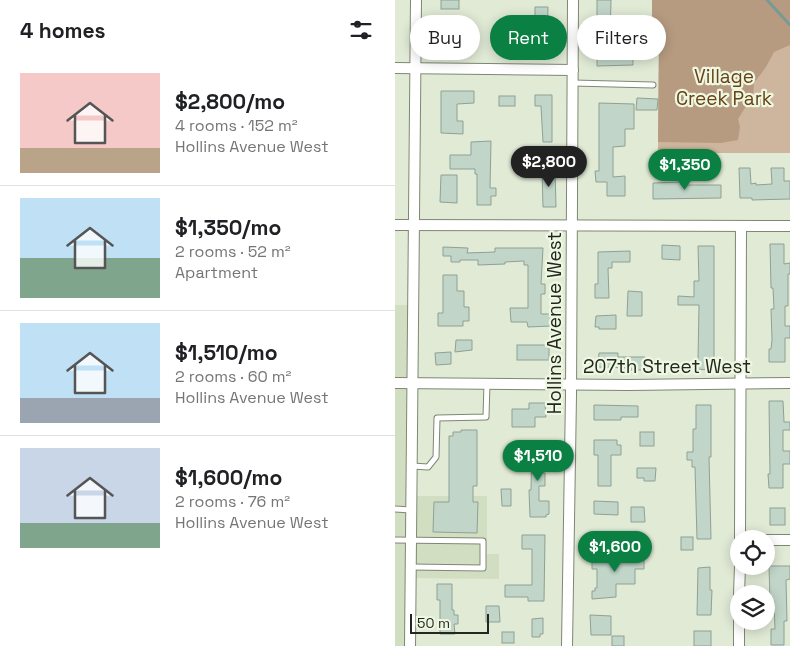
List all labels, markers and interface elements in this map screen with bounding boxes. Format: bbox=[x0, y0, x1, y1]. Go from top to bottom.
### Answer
chip: Buy bbox=[410, 15, 480, 60]
chip: Rent bbox=[490, 15, 567, 60]
chip: Filters bbox=[577, 15, 666, 60]
icon: filters bbox=[347, 16, 375, 44]
text: 4 homes bbox=[20, 17, 106, 44]
park label: Village Creek Park bbox=[676, 64, 772, 111]
text: $2,800/mo bbox=[175, 88, 285, 115]
icon: home bbox=[60, 93, 120, 153]
text: 4 rooms · 152 m² bbox=[175, 115, 298, 136]
text: Hollins Avenue West bbox=[175, 136, 329, 157]
pin: $2,800 bbox=[508, 146, 590, 188]
pin: $1,350 bbox=[644, 148, 726, 191]
text: $2,800 bbox=[522, 151, 576, 172]
text: $1,350 bbox=[659, 154, 711, 175]
text: $1,350/mo bbox=[175, 214, 281, 241]
icon: home bbox=[60, 218, 120, 278]
street label: Hollins Avenue West bbox=[542, 232, 567, 414]
text: 2 rooms · 52 m² bbox=[175, 241, 291, 262]
text: Apartment bbox=[175, 262, 258, 283]
text: $1,510/mo bbox=[175, 339, 278, 366]
icon: home bbox=[60, 343, 120, 403]
street label: 207th Street West bbox=[583, 354, 751, 379]
text: 2 rooms · 60 m² bbox=[175, 366, 291, 387]
text: Hollins Avenue West bbox=[175, 387, 329, 408]
pin: $1,510 bbox=[497, 440, 579, 482]
text: $1,510 bbox=[514, 445, 562, 466]
text: $1,600/mo bbox=[175, 464, 282, 491]
icon: home bbox=[60, 468, 120, 528]
text: 2 rooms · 76 m² bbox=[175, 491, 290, 512]
text: Hollins Avenue West bbox=[175, 512, 329, 533]
pin: $1,600 bbox=[574, 530, 656, 573]
map controls bbox=[730, 530, 775, 630]
button: locate bbox=[730, 530, 775, 575]
text: $1,600 bbox=[589, 536, 641, 557]
button: layers bbox=[730, 585, 775, 630]
scale bar bbox=[410, 611, 489, 634]
text: 50 m bbox=[417, 614, 450, 632]

